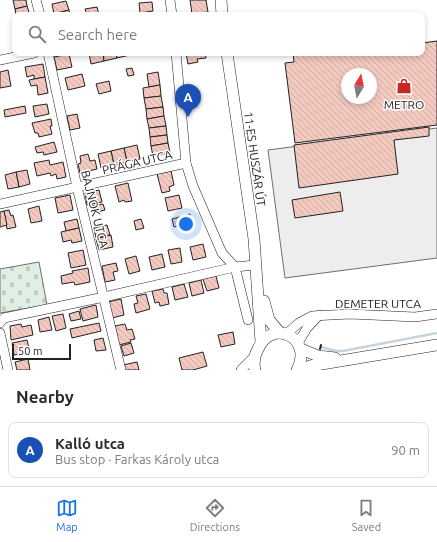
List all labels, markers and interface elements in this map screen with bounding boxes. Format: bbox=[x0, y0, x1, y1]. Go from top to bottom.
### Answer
search box bbox=[12, 12, 425, 56]
icon: search bbox=[26, 23, 48, 45]
text: Search here bbox=[58, 26, 137, 43]
north arrow bbox=[341, 68, 377, 104]
shop icon: METRO bbox=[395, 77, 413, 95]
pin: A bbox=[175, 84, 201, 117]
place label: METRO bbox=[384, 98, 424, 111]
street label: 11-ES HUSZÁR ÚT bbox=[242, 111, 268, 208]
street label: PRÁGA UTCA bbox=[101, 148, 173, 176]
street label: BAJNOK UTCA bbox=[79, 169, 111, 249]
your location bbox=[176, 214, 196, 234]
street label: DEMETER UTCA bbox=[335, 297, 421, 310]
scale bar bbox=[12, 342, 71, 361]
text: 50 m bbox=[18, 345, 42, 357]
text: Nearby bbox=[16, 387, 74, 406]
text: Kalló utca bbox=[55, 435, 125, 452]
text: A bbox=[25, 443, 35, 457]
text: 90 m bbox=[391, 443, 420, 457]
text: Bus stop · Farkas Károly utca bbox=[55, 452, 219, 466]
tab: Map bbox=[56, 497, 78, 533]
tab: Directions bbox=[190, 497, 240, 533]
tab: Saved bbox=[352, 497, 381, 533]

